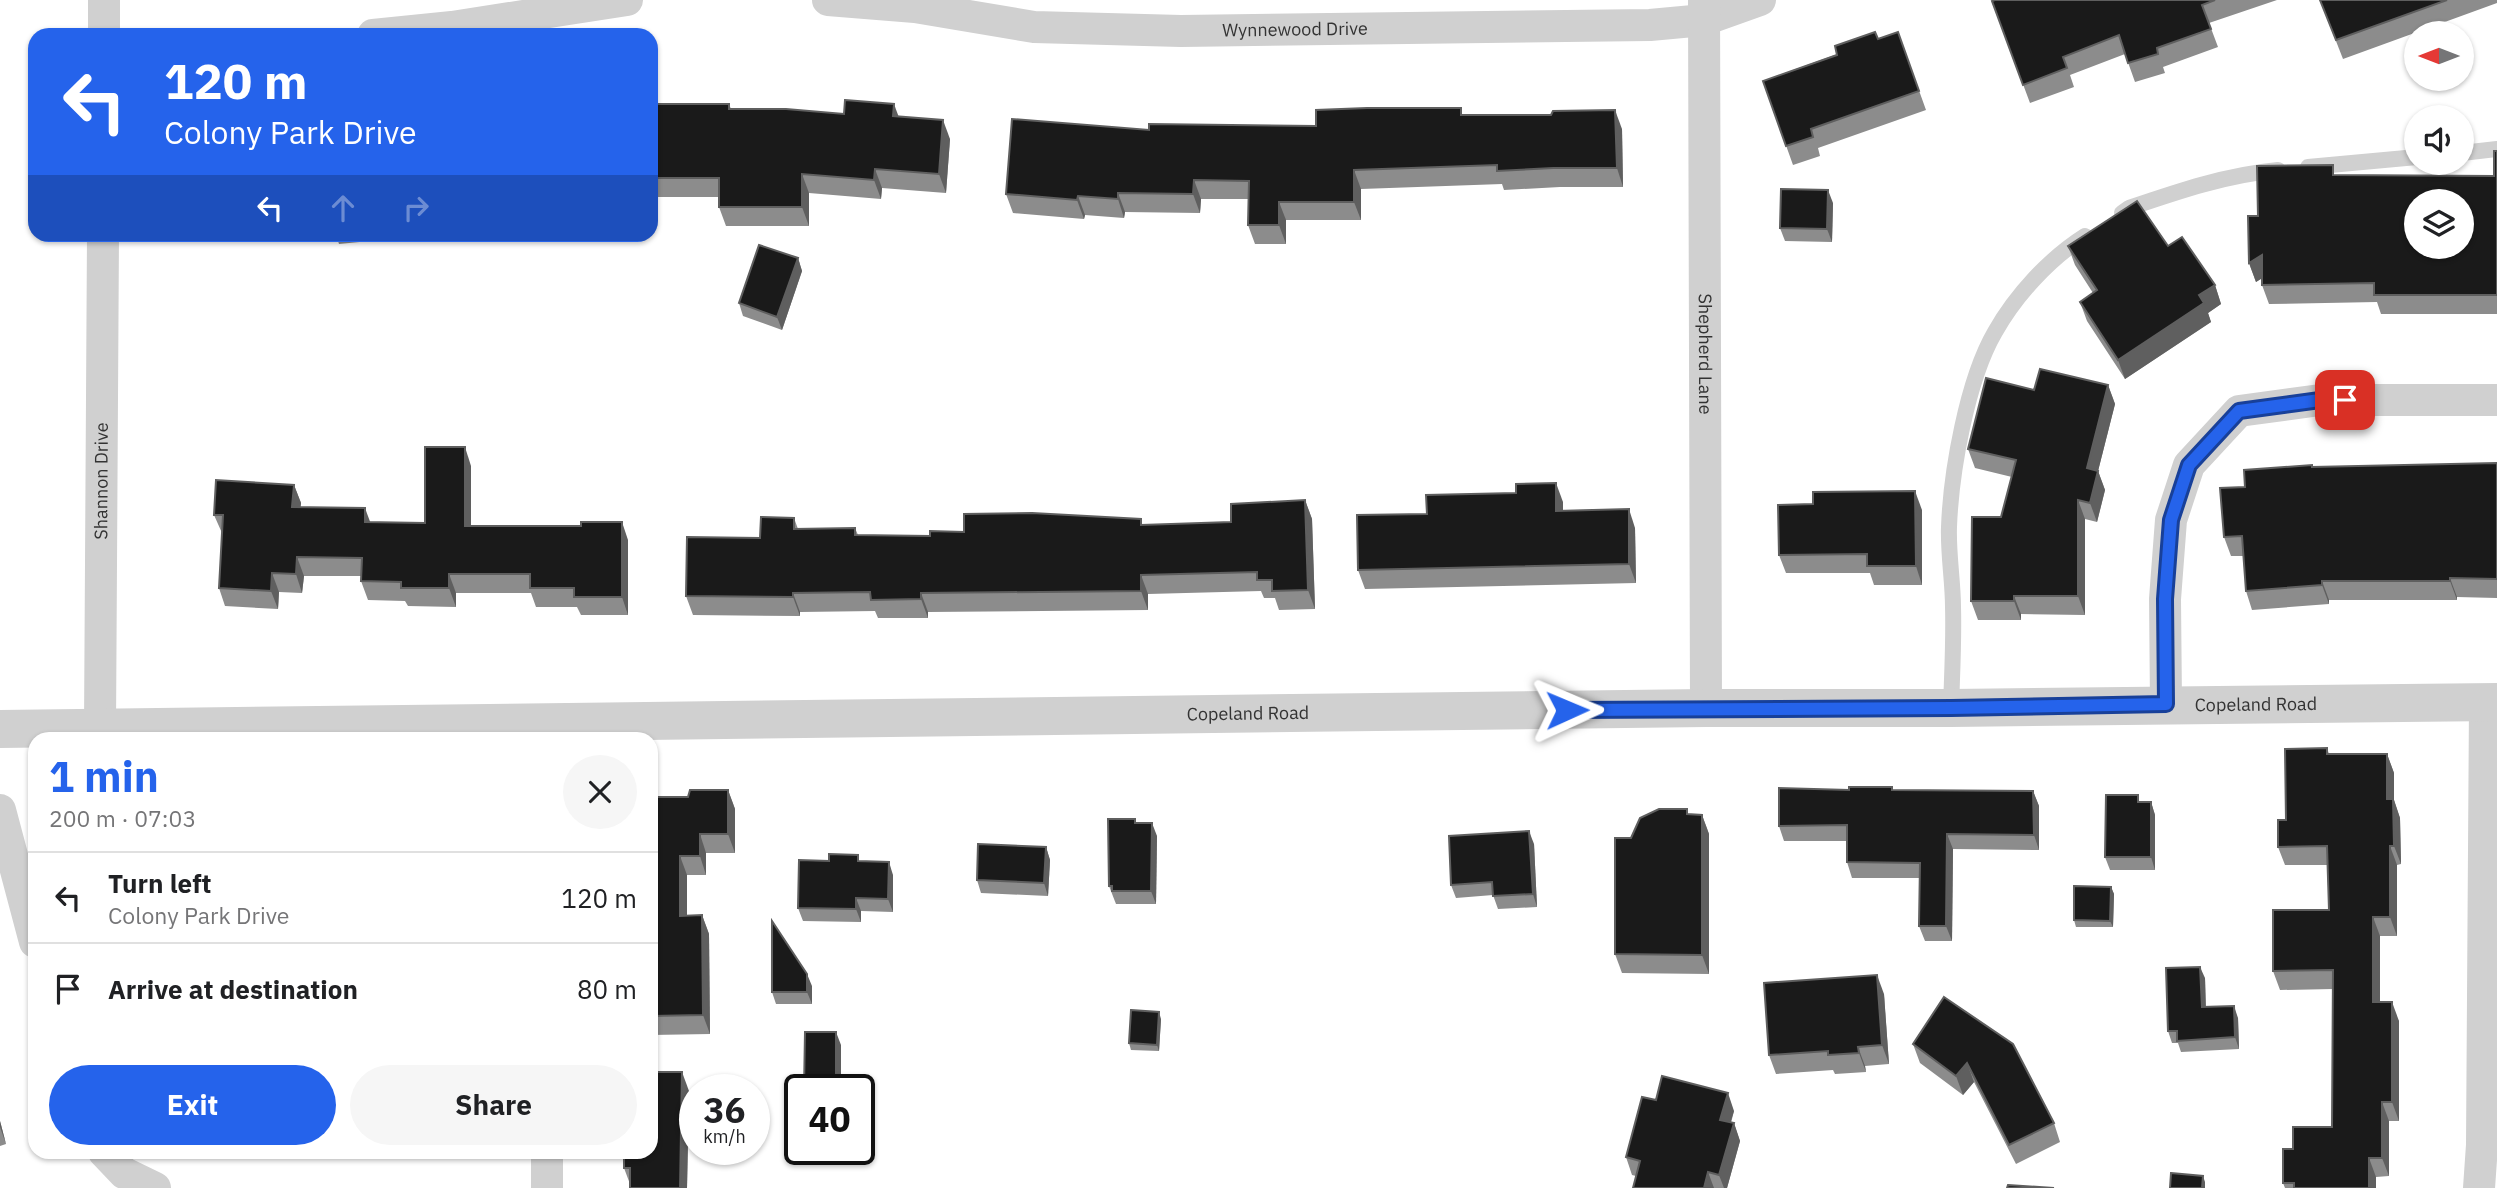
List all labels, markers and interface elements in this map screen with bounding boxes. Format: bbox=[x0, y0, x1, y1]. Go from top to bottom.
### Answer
street label: Wynnewood Drive bbox=[1222, 17, 1368, 41]
north arrow bbox=[2404, 21, 2474, 91]
map controls bbox=[2404, 21, 2474, 259]
text: 120 m bbox=[164, 49, 308, 112]
icon: left bbox=[49, 56, 140, 147]
button: sound bbox=[2404, 105, 2474, 175]
text: Colony Park Drive bbox=[164, 111, 416, 153]
icon: left bbox=[251, 189, 289, 227]
icon: ahead bbox=[324, 189, 362, 227]
icon: right bbox=[397, 189, 435, 227]
button: layers bbox=[2404, 189, 2474, 259]
street label: Shepherd Lane bbox=[1694, 293, 1717, 415]
pin bbox=[2315, 370, 2375, 430]
icon: arrive bbox=[2326, 381, 2364, 419]
street label: Shannon Drive bbox=[89, 422, 113, 540]
position arrow bbox=[1530, 673, 1604, 747]
street label: Copeland Road bbox=[2194, 692, 2317, 716]
street label: Copeland Road bbox=[1187, 701, 1309, 725]
text: 1 min bbox=[49, 749, 159, 804]
button: close bbox=[563, 755, 637, 829]
text: 200 m · 07:03 bbox=[49, 803, 196, 833]
text: Turn left bbox=[108, 866, 211, 900]
icon: left bbox=[49, 879, 87, 917]
text: 120 m bbox=[561, 881, 637, 915]
text: Colony Park Drive bbox=[108, 900, 289, 930]
icon: arrive bbox=[49, 970, 87, 1008]
text: Arrive at destination bbox=[108, 972, 358, 1006]
text: 80 m bbox=[577, 972, 637, 1006]
button: Exit bbox=[49, 1065, 336, 1145]
button: Share bbox=[350, 1065, 637, 1145]
speed limit sign: 40 bbox=[784, 1074, 875, 1165]
text: 36 bbox=[703, 1087, 746, 1133]
text: km/h bbox=[703, 1125, 746, 1148]

